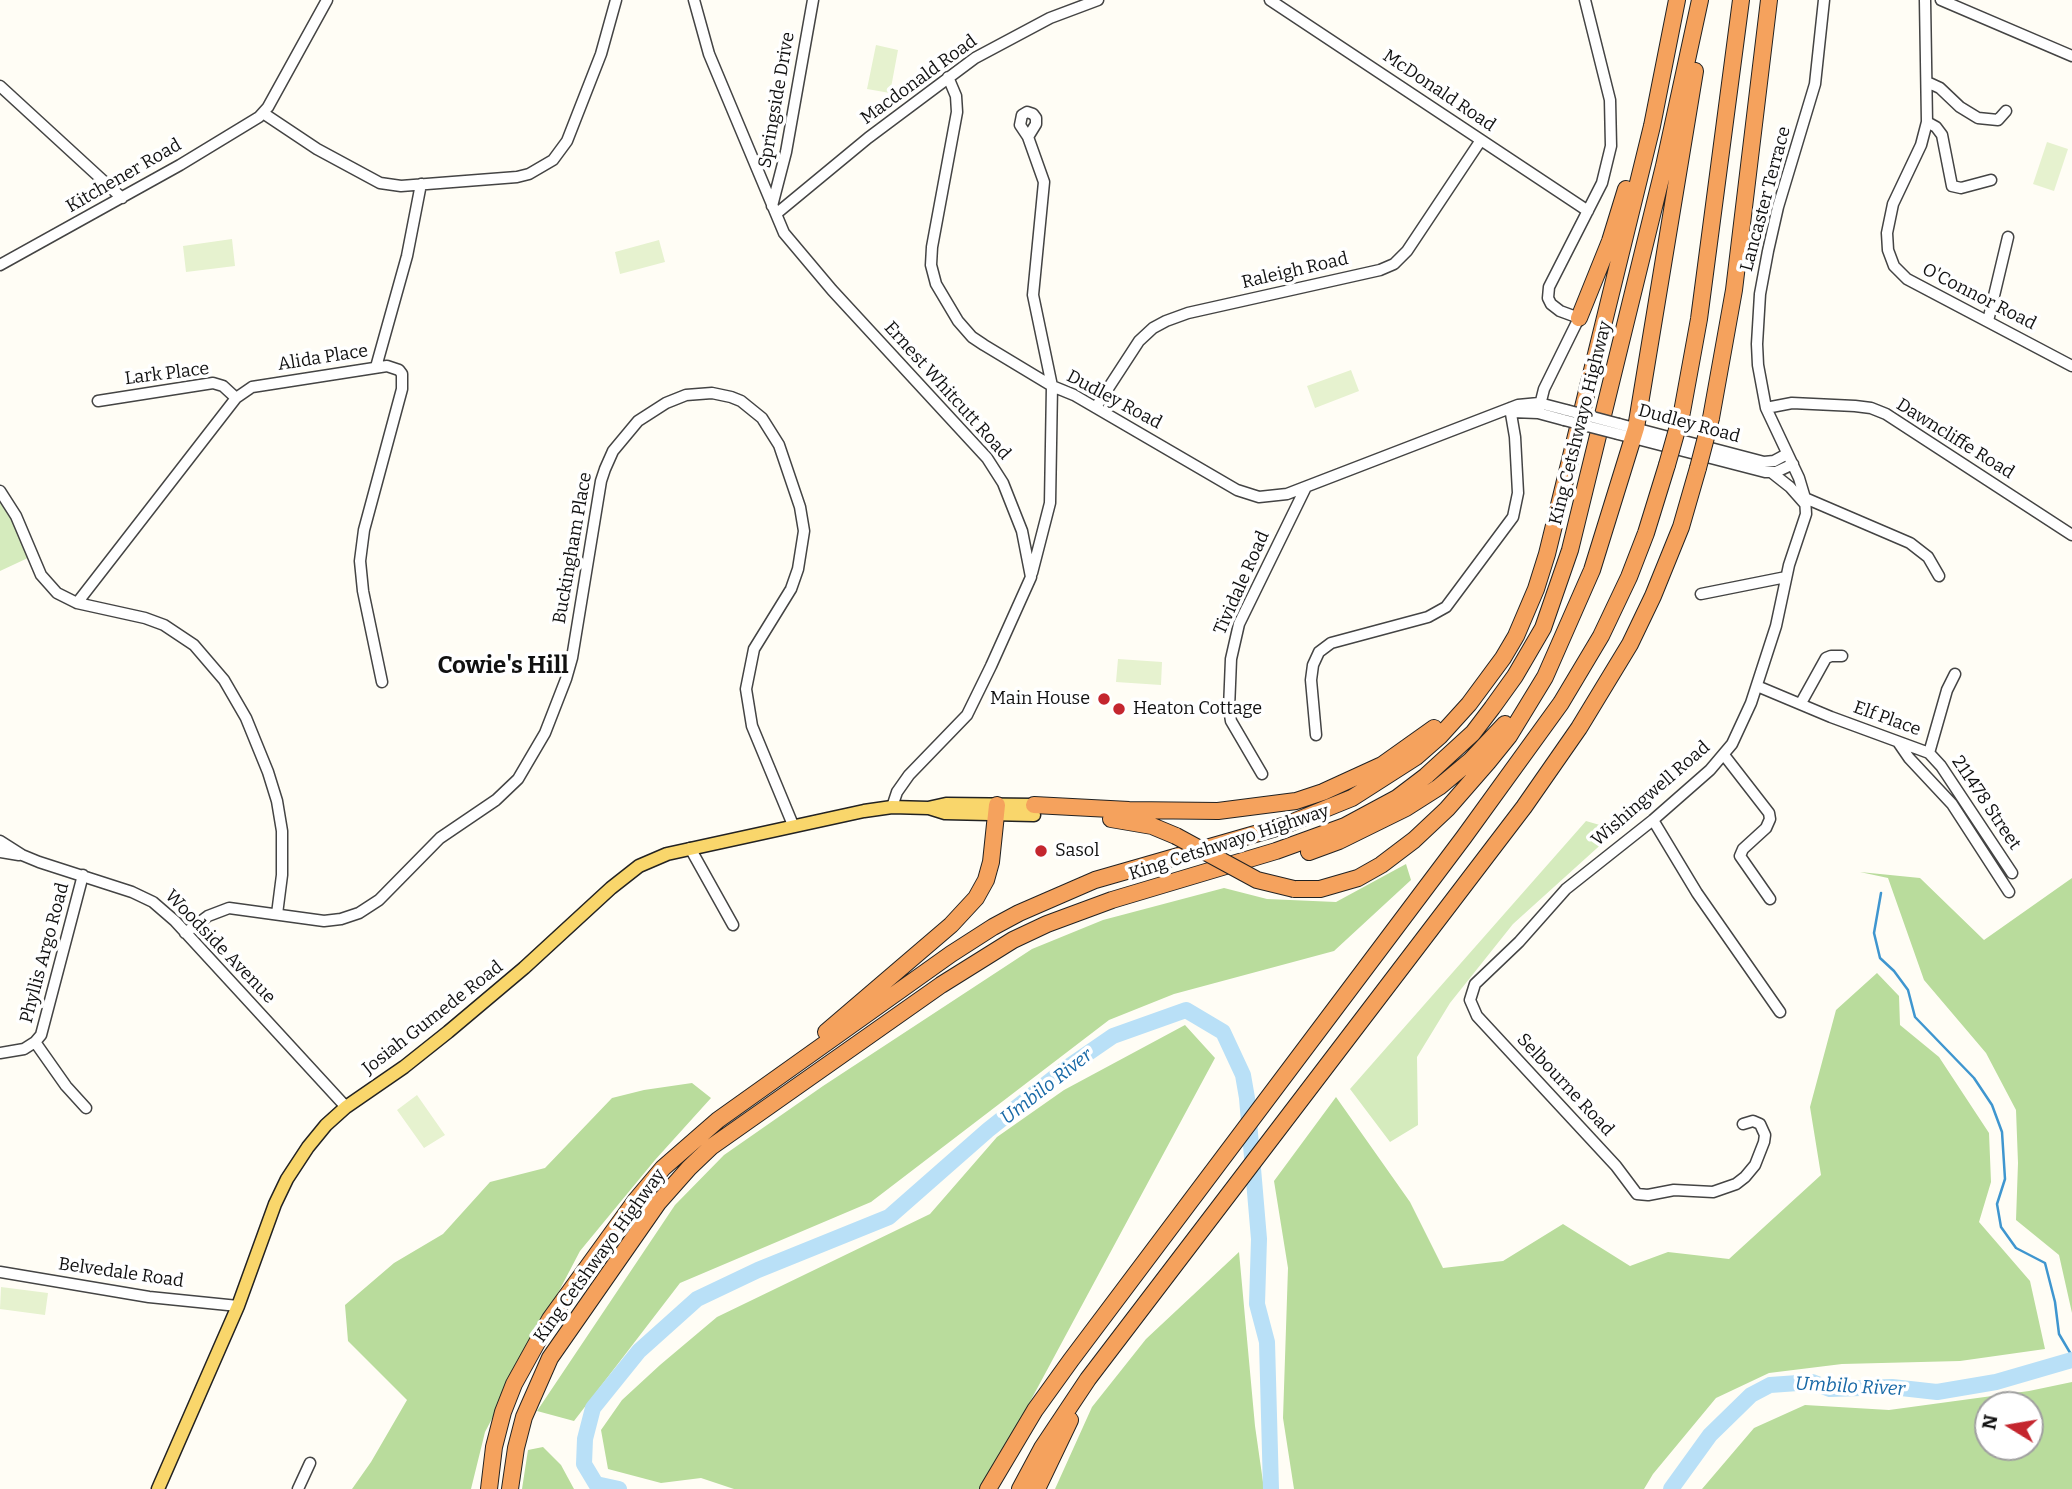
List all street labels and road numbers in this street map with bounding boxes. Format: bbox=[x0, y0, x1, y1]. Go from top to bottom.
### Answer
street label: Springside Drive bbox=[754, 30, 800, 170]
street label: Macdonald Road bbox=[857, 31, 981, 129]
street label: McDonald Road bbox=[1379, 45, 1499, 137]
street label: Lancaster Terrace bbox=[1736, 124, 1796, 274]
street label: Kitchener Road bbox=[63, 134, 185, 218]
street label: Raleigh Road bbox=[1240, 248, 1350, 294]
street label: O'Connor Road bbox=[1918, 259, 2040, 335]
street label: Ernest Whitcutt Road bbox=[879, 317, 1015, 465]
street label: King Cetshwayo Highway bbox=[1545, 319, 1617, 527]
street label: Alida Place bbox=[276, 340, 370, 376]
street label: Lark Place bbox=[123, 358, 211, 390]
street label: Dudley Road bbox=[1063, 366, 1165, 434]
street label: Dawncliffe Road bbox=[1892, 394, 2018, 484]
street label: Dudley Road bbox=[1636, 400, 1742, 448]
street label: Buckingham Place bbox=[549, 470, 597, 626]
street label: Tividale Road bbox=[1210, 528, 1274, 638]
street label: Elf Place bbox=[1850, 697, 1924, 741]
street label: Wishingwell Road bbox=[1587, 737, 1715, 851]
street label: 211478 Street bbox=[1947, 752, 2025, 854]
street label: King Cetshwayo Highway bbox=[1126, 800, 1332, 886]
street label: Phyllis Argo Road bbox=[16, 880, 74, 1026]
street label: Woodside Avenue bbox=[160, 886, 280, 1008]
street label: Josiah Gumede Road bbox=[359, 957, 507, 1079]
street label: Selbourne Road bbox=[1512, 1029, 1618, 1141]
street label: King Cetshwayo Highway bbox=[530, 1165, 670, 1347]
street label: Belvedale Road bbox=[57, 1254, 185, 1292]

